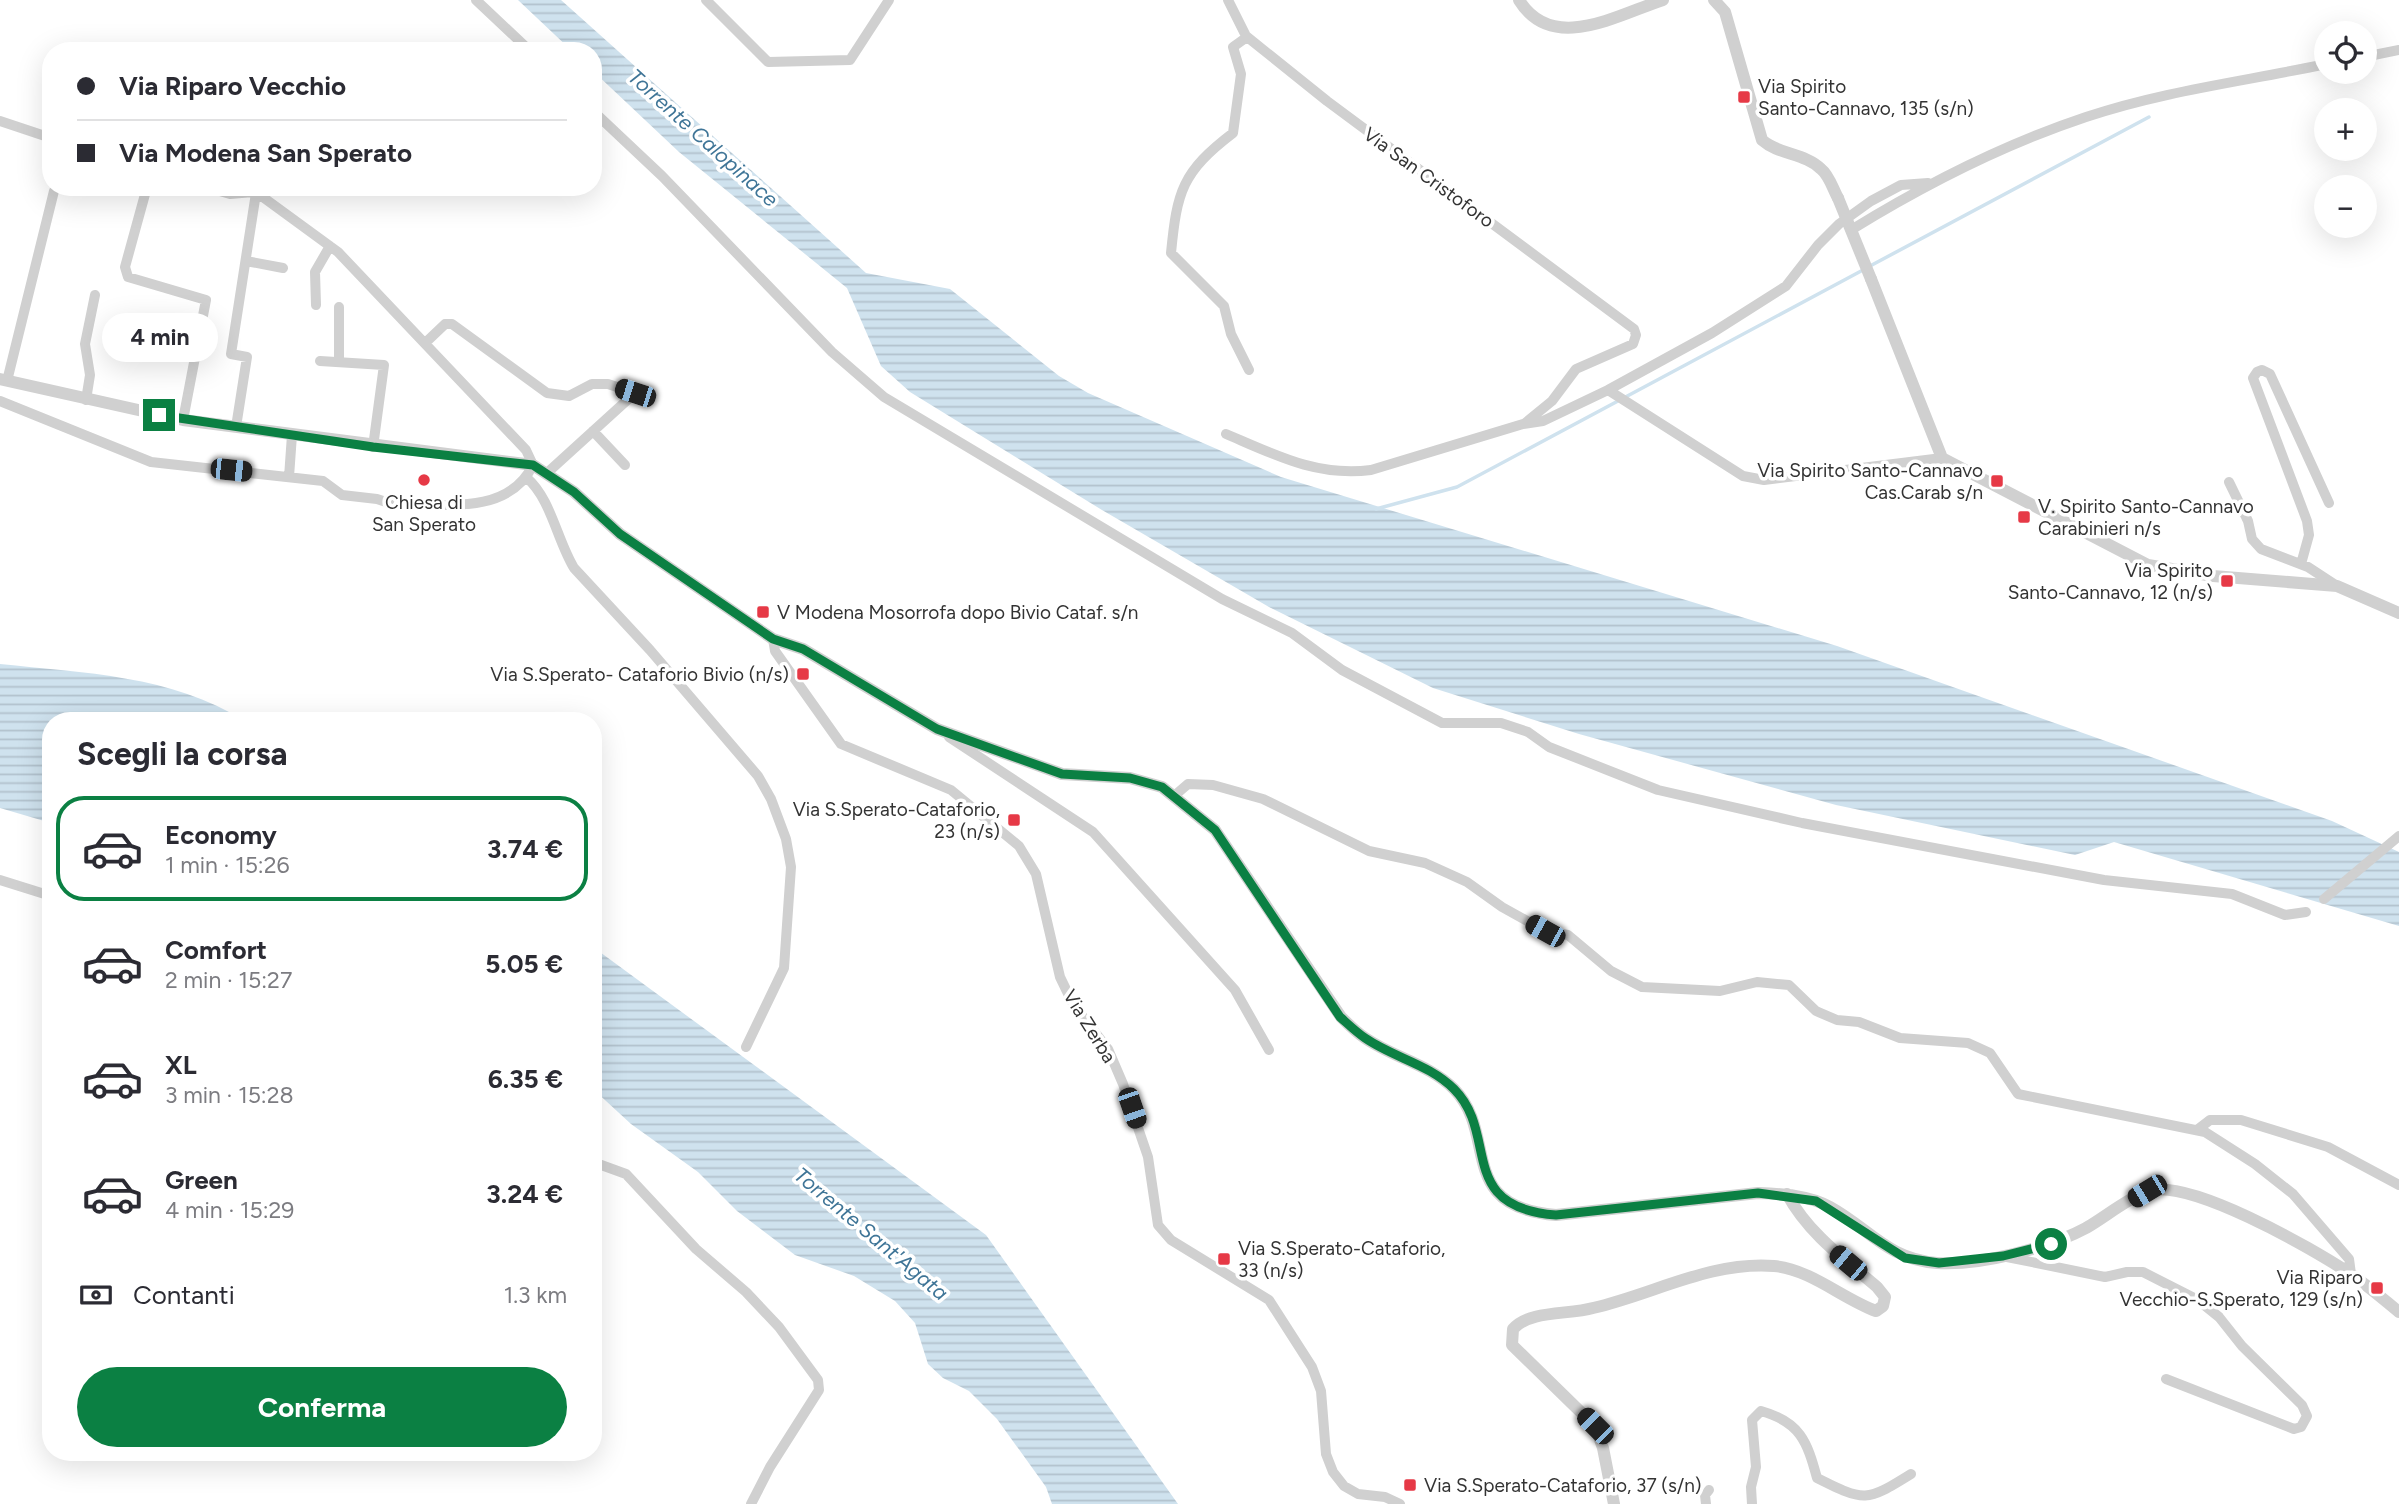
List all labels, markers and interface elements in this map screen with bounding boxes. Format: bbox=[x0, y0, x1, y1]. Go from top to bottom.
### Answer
map controls bbox=[2314, 21, 2377, 238]
button: locate bbox=[2314, 21, 2377, 84]
water label: Torrente Calopinace bbox=[623, 64, 784, 212]
text: Via Riparo Vecchio bbox=[119, 70, 346, 102]
place label: Via Spirito Santo-Cannavo, 135 (s/n) bbox=[1758, 75, 1974, 120]
marker: Via Spirito Santo-Cannavo, 135 (s/n) bbox=[1736, 89, 1752, 105]
button: + bbox=[2314, 98, 2377, 161]
street label: Via San Cristoforo bbox=[1359, 122, 1498, 232]
text: Via Modena San Sperato bbox=[119, 137, 412, 169]
button: − bbox=[2314, 175, 2377, 238]
callout: 4 min bbox=[101, 314, 217, 362]
text: 4 min bbox=[130, 323, 190, 351]
car bbox=[612, 377, 659, 409]
route end bbox=[143, 399, 175, 431]
car bbox=[210, 457, 253, 483]
place label: Via Spirito Santo-Cannavo Cas.Carab s/n bbox=[1757, 459, 1983, 504]
marker: Chiesa di San Sperato bbox=[416, 472, 432, 488]
marker: Via Spirito Santo-Cannavo Cas.Carab s/n bbox=[1989, 473, 2005, 489]
place label: Chiesa di San Sperato bbox=[372, 491, 476, 536]
place label: V. Spirito Santo-Cannavo Carabinieri n/s bbox=[2038, 495, 2254, 540]
marker: V. Spirito Santo-Cannavo Carabinieri n/s bbox=[2016, 509, 2032, 525]
place label: Via Spirito Santo-Cannavo, 12 (n/s) bbox=[2008, 559, 2213, 604]
marker: Via Spirito Santo-Cannavo, 12 (n/s) bbox=[2219, 573, 2235, 589]
place label: V Modena Mosorrofa dopo Bivio Cataf. s/n bbox=[777, 601, 1138, 624]
marker: V Modena Mosorrofa dopo Bivio Cataf. s/n bbox=[755, 604, 771, 620]
place label: Via S.Sperato- Cataforio Bivio (n/s) bbox=[490, 663, 789, 686]
marker: Via S.Sperato- Cataforio Bivio (n/s) bbox=[795, 666, 811, 682]
text: Scegli la corsa bbox=[77, 735, 287, 773]
place label: Via S.Sperato-Cataforio, 23 (n/s) bbox=[793, 798, 1000, 843]
marker: Via S.Sperato-Cataforio, 23 (n/s) bbox=[1006, 812, 1022, 828]
icon: car bbox=[81, 817, 144, 880]
text: Economy bbox=[165, 819, 277, 851]
text: 3.74 € bbox=[487, 833, 563, 865]
text: 1 min · 15:26 bbox=[165, 851, 290, 879]
car bbox=[1522, 912, 1569, 950]
icon: car bbox=[81, 932, 144, 995]
text: Comfort bbox=[165, 934, 267, 966]
text: 5.05 € bbox=[485, 948, 563, 980]
text: 2 min · 15:27 bbox=[165, 966, 292, 994]
street label: Via Zerba bbox=[1058, 986, 1121, 1067]
icon: car bbox=[81, 1047, 144, 1110]
text: XL bbox=[165, 1049, 197, 1081]
text: 6.35 € bbox=[488, 1063, 563, 1095]
text: 3 min · 15:28 bbox=[165, 1081, 294, 1109]
car bbox=[1116, 1085, 1149, 1131]
icon: car bbox=[81, 1162, 144, 1225]
water label: Torrente Sant'Agata bbox=[789, 1162, 953, 1305]
text: Green bbox=[165, 1164, 238, 1196]
car bbox=[2124, 1171, 2171, 1211]
text: 3.24 € bbox=[486, 1178, 563, 1210]
text: 4 min · 15:29 bbox=[165, 1196, 294, 1224]
route start bbox=[2035, 1228, 2067, 1260]
place label: Via S.Sperato-Cataforio, 33 (n/s) bbox=[1238, 1237, 1445, 1282]
car bbox=[1826, 1241, 1871, 1285]
marker: Via S.Sperato-Cataforio, 33 (n/s) bbox=[1216, 1251, 1232, 1267]
place label: Via Riparo Vecchio-S.Sperato, 129 (s/n) bbox=[2119, 1266, 2363, 1311]
icon: cash bbox=[77, 1276, 115, 1314]
text: Contanti bbox=[133, 1279, 235, 1311]
marker: Via Riparo Vecchio-S.Sperato, 129 (s/n) bbox=[2369, 1280, 2385, 1296]
text: 1.3 km bbox=[504, 1281, 567, 1309]
button: Conferma bbox=[77, 1367, 567, 1447]
car bbox=[1573, 1404, 1618, 1448]
place label: Via S.Sperato-Cataforio, 37 (s/n) bbox=[1424, 1474, 1701, 1497]
marker: Via S.Sperato-Cataforio, 37 (s/n) bbox=[1402, 1477, 1418, 1493]

